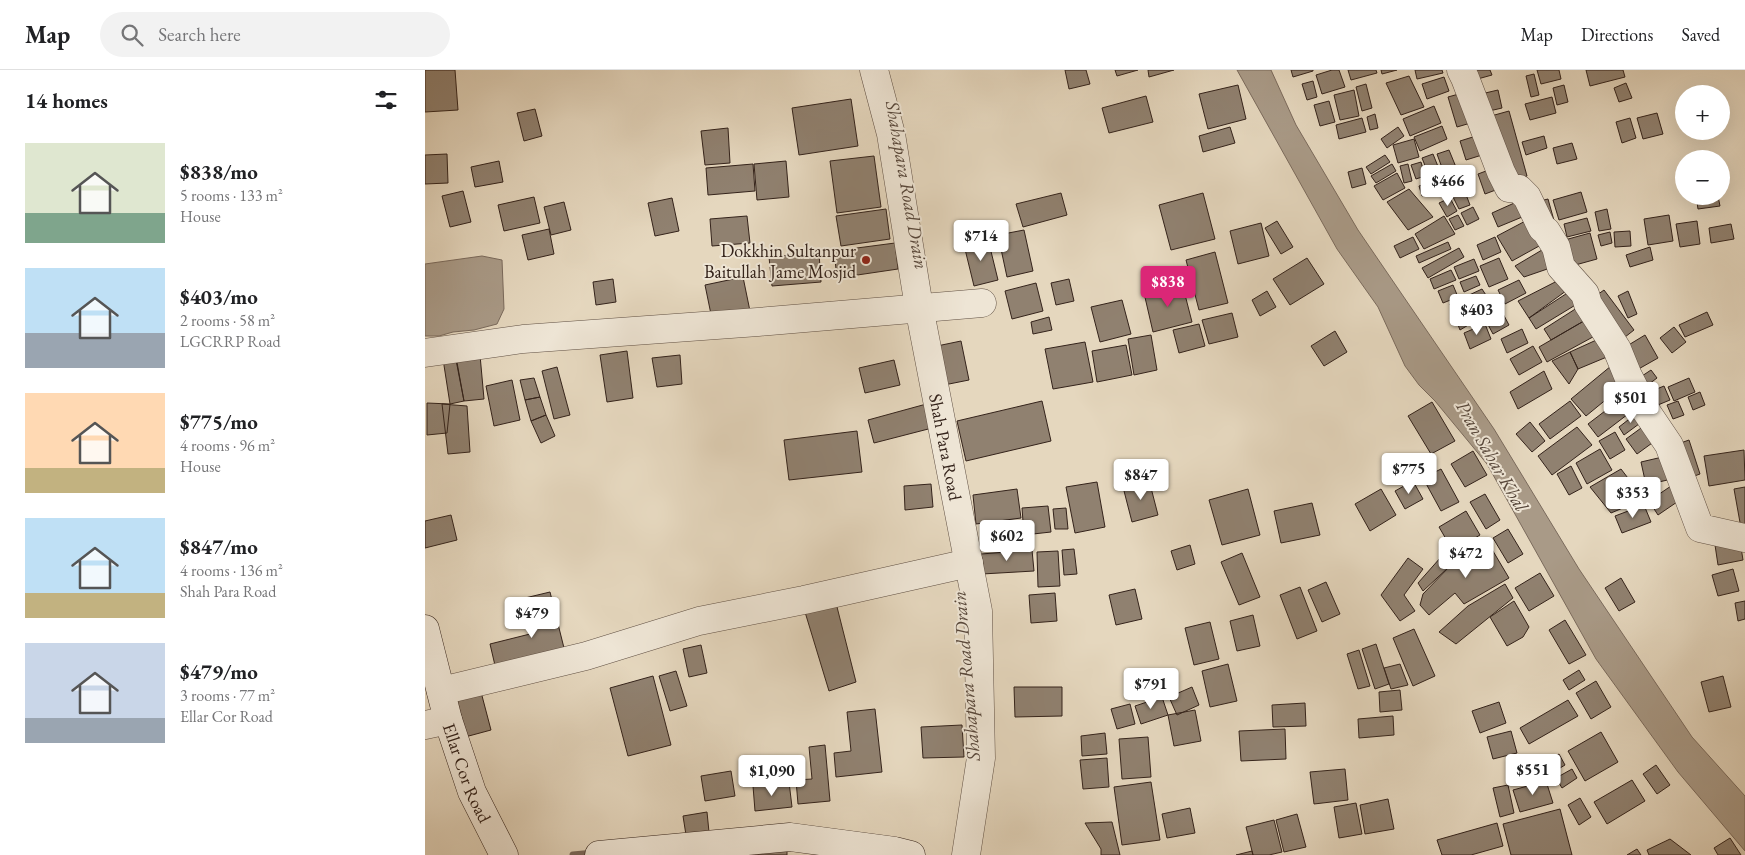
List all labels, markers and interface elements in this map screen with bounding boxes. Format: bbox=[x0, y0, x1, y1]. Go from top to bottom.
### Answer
search box bbox=[100, 12, 450, 57]
text: Map bbox=[25, 19, 70, 50]
icon: search bbox=[118, 21, 146, 49]
text: Search here bbox=[158, 22, 241, 47]
text: Map bbox=[1521, 23, 1553, 46]
text: Directions bbox=[1581, 23, 1653, 46]
text: Saved bbox=[1681, 23, 1720, 46]
map controls bbox=[1675, 85, 1730, 205]
button: + bbox=[1675, 85, 1730, 140]
icon: filters bbox=[372, 86, 400, 114]
text: 14 homes bbox=[25, 87, 108, 114]
water label: Shahapara Road Drain bbox=[880, 98, 934, 271]
button: − bbox=[1675, 150, 1730, 205]
text: $838/mo bbox=[180, 158, 258, 185]
icon: home bbox=[65, 163, 125, 223]
pin: $466 bbox=[1418, 164, 1478, 207]
text: $466 bbox=[1432, 170, 1464, 191]
text: 5 rooms · 133 m² bbox=[180, 185, 283, 206]
text: House bbox=[180, 206, 221, 227]
pin: $714 bbox=[951, 220, 1011, 262]
text: $714 bbox=[965, 225, 997, 246]
place label: Dokkhin Sultanpur Baitullah Jame Mosjid bbox=[704, 239, 857, 283]
marker: Dokkhin Sultanpur Baitullah Jame Mosjid bbox=[860, 254, 872, 266]
pin: $838 bbox=[1138, 266, 1198, 308]
text: $838 bbox=[1152, 271, 1184, 292]
text: $403/mo bbox=[180, 283, 258, 310]
icon: home bbox=[65, 288, 125, 348]
pin: $403 bbox=[1447, 294, 1507, 336]
text: $403 bbox=[1461, 299, 1493, 320]
text: 2 rooms · 58 m² bbox=[180, 310, 275, 331]
text: LGCRRP Road bbox=[180, 331, 281, 352]
pin: $501 bbox=[1601, 382, 1661, 424]
text: $501 bbox=[1615, 387, 1647, 408]
street label: Shah Para Road bbox=[925, 391, 968, 503]
water label: Pran Sahar Khal bbox=[1450, 396, 1534, 516]
text: $775/mo bbox=[180, 408, 258, 435]
icon: home bbox=[65, 413, 125, 473]
text: 4 rooms · 96 m² bbox=[180, 435, 275, 456]
pin: $775 bbox=[1379, 452, 1439, 495]
text: House bbox=[180, 456, 221, 477]
pin: $847 bbox=[1111, 458, 1171, 501]
text: $775 bbox=[1393, 458, 1425, 479]
text: $847 bbox=[1125, 464, 1157, 485]
pin: $353 bbox=[1603, 476, 1663, 519]
text: $353 bbox=[1617, 482, 1649, 503]
pin: $602 bbox=[977, 520, 1037, 562]
text: $602 bbox=[991, 525, 1023, 546]
text: $847/mo bbox=[180, 533, 258, 560]
pin: $472 bbox=[1436, 536, 1496, 579]
icon: home bbox=[65, 538, 125, 598]
text: $472 bbox=[1450, 542, 1482, 563]
text: 4 rooms · 136 m² bbox=[180, 560, 283, 581]
text: Shah Para Road bbox=[180, 581, 276, 602]
water label: Shahapara Road Drain bbox=[946, 590, 986, 763]
pin: $479 bbox=[502, 596, 562, 639]
text: $479 bbox=[516, 602, 548, 623]
text: $479/mo bbox=[180, 658, 258, 685]
icon: home bbox=[65, 663, 125, 723]
pin: $791 bbox=[1121, 668, 1181, 710]
text: $791 bbox=[1135, 673, 1167, 694]
text: 3 rooms · 77 m² bbox=[180, 685, 275, 706]
text: Ellar Cor Road bbox=[180, 706, 273, 727]
street label: Ellar Cor Road bbox=[438, 720, 497, 827]
pin: $1,090 bbox=[731, 754, 813, 797]
pin: $551 bbox=[1503, 754, 1563, 796]
text: $551 bbox=[1517, 759, 1549, 780]
text: $1,090 bbox=[749, 760, 795, 781]

